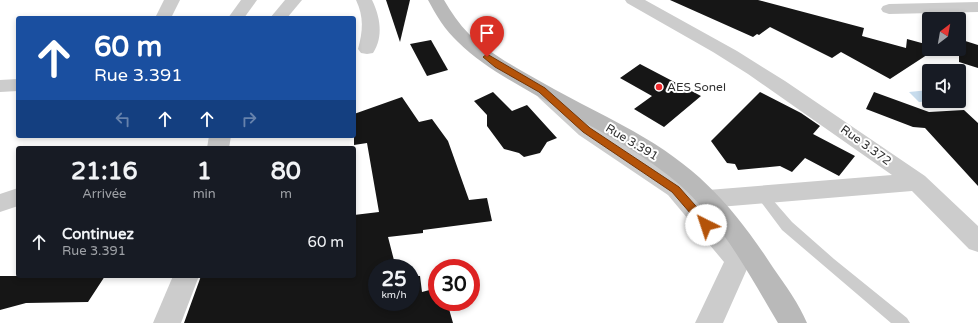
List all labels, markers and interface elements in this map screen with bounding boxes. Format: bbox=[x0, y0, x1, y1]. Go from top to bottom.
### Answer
north arrow bbox=[922, 12, 966, 56]
map controls bbox=[922, 12, 966, 108]
pin bbox=[470, 16, 504, 57]
icon: arrive bbox=[476, 22, 498, 44]
text: 60 m bbox=[94, 30, 162, 64]
icon: ahead bbox=[28, 32, 80, 84]
text: Rue 3.391 bbox=[94, 64, 183, 86]
button: sound bbox=[922, 64, 966, 108]
place label: AES Sonel bbox=[667, 80, 726, 94]
marker: AES Sonel bbox=[654, 82, 664, 92]
icon: left bbox=[112, 108, 134, 130]
icon: ahead bbox=[154, 108, 176, 130]
icon: ahead bbox=[196, 108, 218, 130]
icon: right bbox=[238, 108, 260, 130]
street label: Rue 3.391 bbox=[603, 121, 661, 163]
street label: Rue 3.372 bbox=[838, 122, 894, 168]
text: 21:16 bbox=[71, 157, 138, 186]
text: 1 bbox=[197, 157, 212, 186]
text: 80 bbox=[271, 157, 301, 186]
text: Arrivée bbox=[82, 186, 126, 202]
text: min bbox=[193, 186, 216, 202]
text: m bbox=[280, 186, 292, 202]
position arrow bbox=[685, 204, 727, 246]
text: Continuez bbox=[62, 225, 134, 243]
icon: ahead bbox=[28, 231, 50, 253]
text: 60 m bbox=[307, 233, 344, 251]
text: Rue 3.391 bbox=[62, 243, 126, 259]
speed limit sign: 30 bbox=[428, 259, 480, 311]
text: 25 bbox=[381, 268, 407, 292]
text: km/h bbox=[381, 289, 407, 301]

